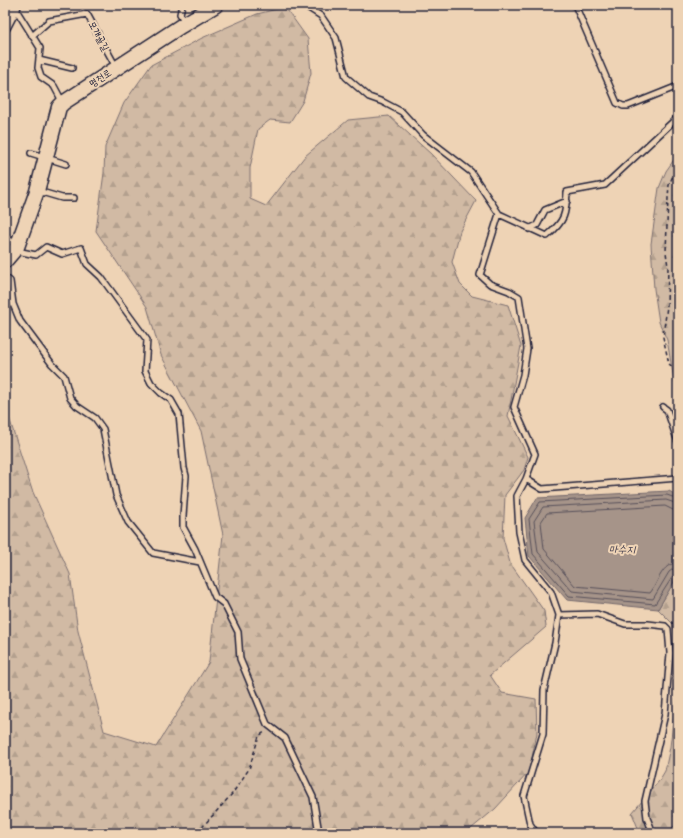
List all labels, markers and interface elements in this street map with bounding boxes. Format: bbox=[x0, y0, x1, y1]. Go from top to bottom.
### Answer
street label: 모개골길 bbox=[86, 19, 112, 53]
street label: 명천로 bbox=[86, 66, 114, 90]
water label: 마수지 bbox=[609, 542, 636, 556]

